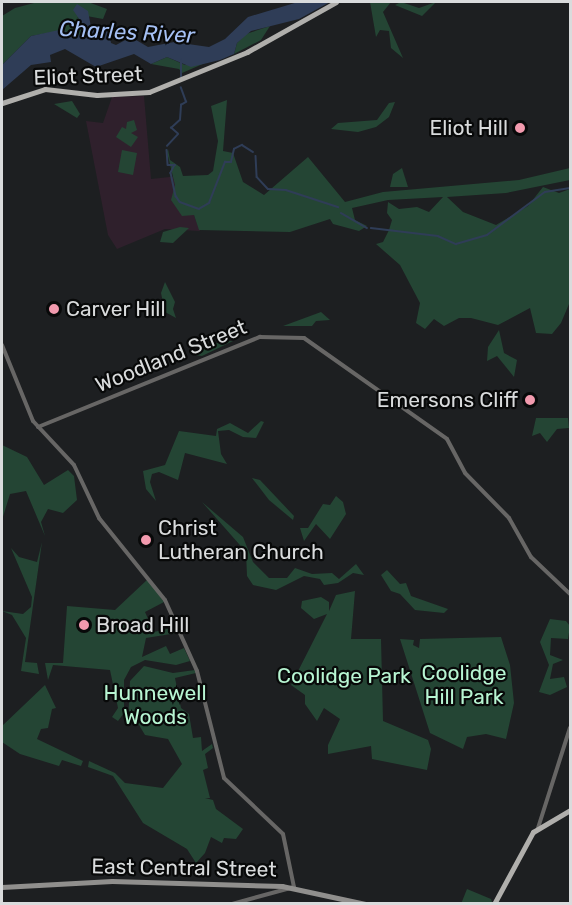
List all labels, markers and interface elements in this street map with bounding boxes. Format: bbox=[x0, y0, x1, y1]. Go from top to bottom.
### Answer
water label: Charles River bbox=[58, 15, 196, 49]
street label: Eliot Street bbox=[33, 62, 143, 90]
place label: Eliot Hill bbox=[429, 115, 508, 141]
marker: Eliot Hill bbox=[513, 121, 527, 135]
place label: Carver Hill bbox=[66, 296, 166, 322]
marker: Carver Hill bbox=[47, 302, 61, 316]
street label: Woodland Street bbox=[92, 314, 250, 398]
place label: Emersons Cliff bbox=[377, 387, 518, 413]
marker: Emersons Cliff bbox=[523, 393, 537, 407]
place label: Christ Lutheran Church bbox=[158, 515, 324, 565]
marker: Christ Lutheran Church bbox=[139, 533, 153, 547]
place label: Broad Hill bbox=[96, 612, 189, 638]
marker: Broad Hill bbox=[77, 618, 91, 632]
park label: Coolidge Hill Park bbox=[421, 660, 507, 710]
park label: Coolidge Park bbox=[277, 663, 411, 689]
park label: Hunnewell Woods bbox=[103, 680, 207, 730]
street label: East Central Street bbox=[91, 854, 277, 882]

